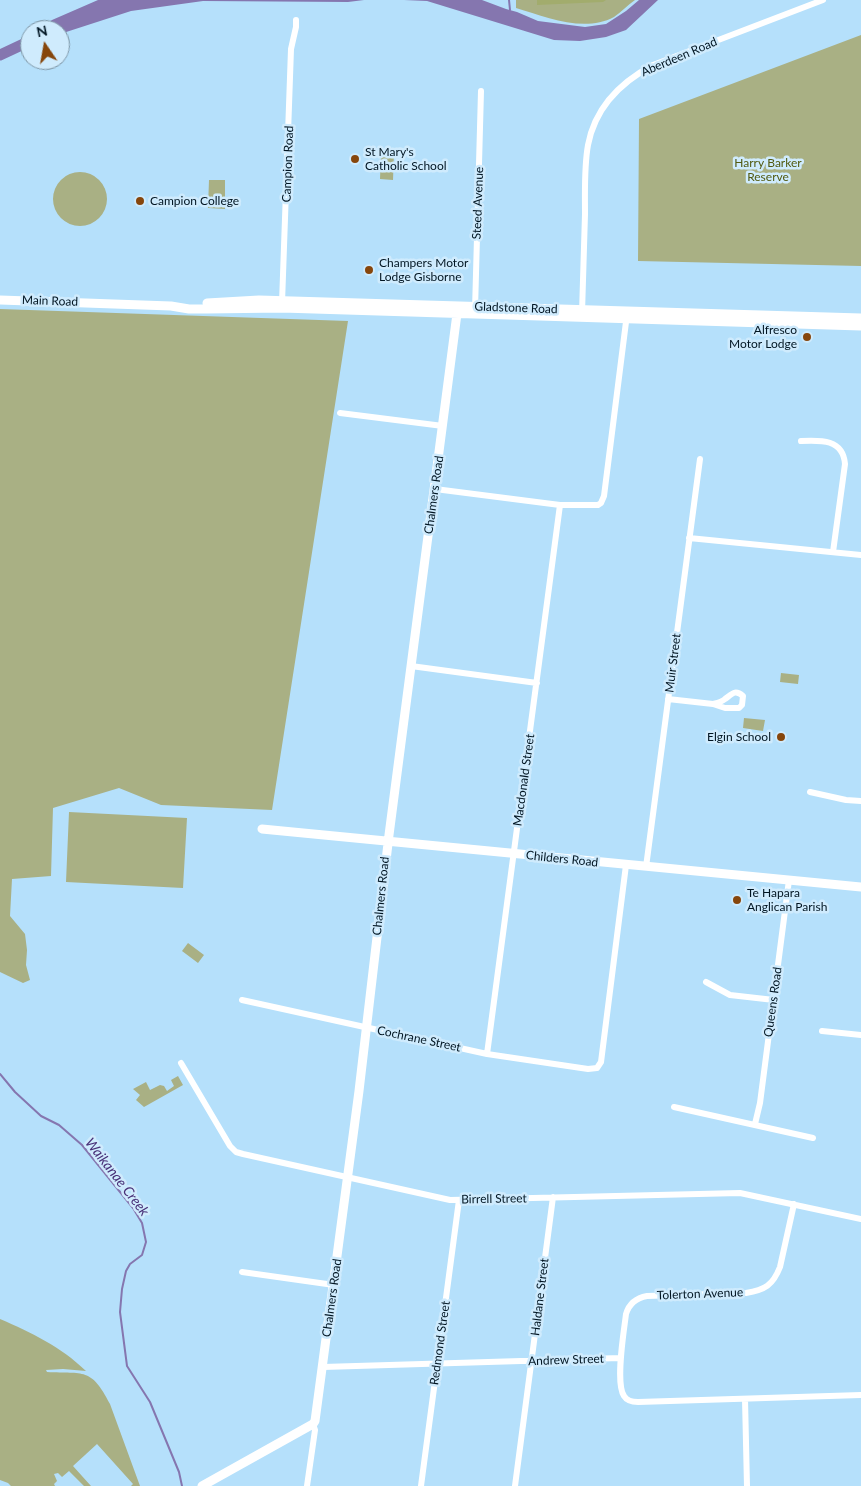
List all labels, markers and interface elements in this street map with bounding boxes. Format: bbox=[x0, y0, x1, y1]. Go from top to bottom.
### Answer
north arrow bbox=[20, 20, 70, 70]
text: N bbox=[35, 21, 49, 40]
street label: Aberdeen Road bbox=[639, 35, 719, 79]
street label: Campion Road bbox=[279, 125, 297, 203]
place label: St Mary's Catholic School bbox=[365, 145, 447, 173]
marker: St Mary's Catholic School bbox=[349, 153, 361, 165]
park label: Harry Barker Reserve bbox=[734, 156, 802, 184]
street label: Steed Avenue bbox=[470, 166, 486, 240]
place label: Campion College bbox=[150, 194, 239, 208]
marker: Campion College bbox=[134, 195, 146, 207]
place label: Champers Motor Lodge Gisborne bbox=[379, 256, 468, 284]
marker: Champers Motor Lodge Gisborne bbox=[363, 264, 375, 276]
street label: Main Road bbox=[22, 293, 78, 309]
street label: Gladstone Road bbox=[474, 299, 558, 317]
place label: Alfresco Motor Lodge bbox=[729, 323, 797, 351]
marker: Alfresco Motor Lodge bbox=[801, 331, 813, 343]
street label: Chalmers Road bbox=[421, 455, 447, 535]
street label: Muir Street bbox=[662, 633, 684, 693]
place label: Elgin School bbox=[707, 730, 771, 744]
marker: Elgin School bbox=[775, 731, 787, 743]
street label: Macdonald Street bbox=[510, 733, 538, 827]
street label: Childers Road bbox=[525, 848, 599, 870]
street label: Chalmers Road bbox=[370, 856, 392, 936]
place label: Te Hapara Anglican Parish bbox=[747, 886, 827, 914]
marker: Te Hapara Anglican Parish bbox=[731, 894, 743, 906]
street label: Queens Road bbox=[761, 966, 785, 1038]
street label: Cochrane Street bbox=[376, 1023, 462, 1055]
water label: Waikanae Creek bbox=[81, 1135, 153, 1219]
street label: Birrell Street bbox=[461, 1191, 527, 1207]
street label: Haldane Street bbox=[528, 1257, 552, 1337]
street label: Chalmers Road bbox=[319, 1258, 345, 1338]
street label: Tolerton Avenue bbox=[657, 1285, 743, 1303]
street label: Redmond Street bbox=[427, 1300, 453, 1386]
street label: Andrew Street bbox=[528, 1351, 604, 1369]

